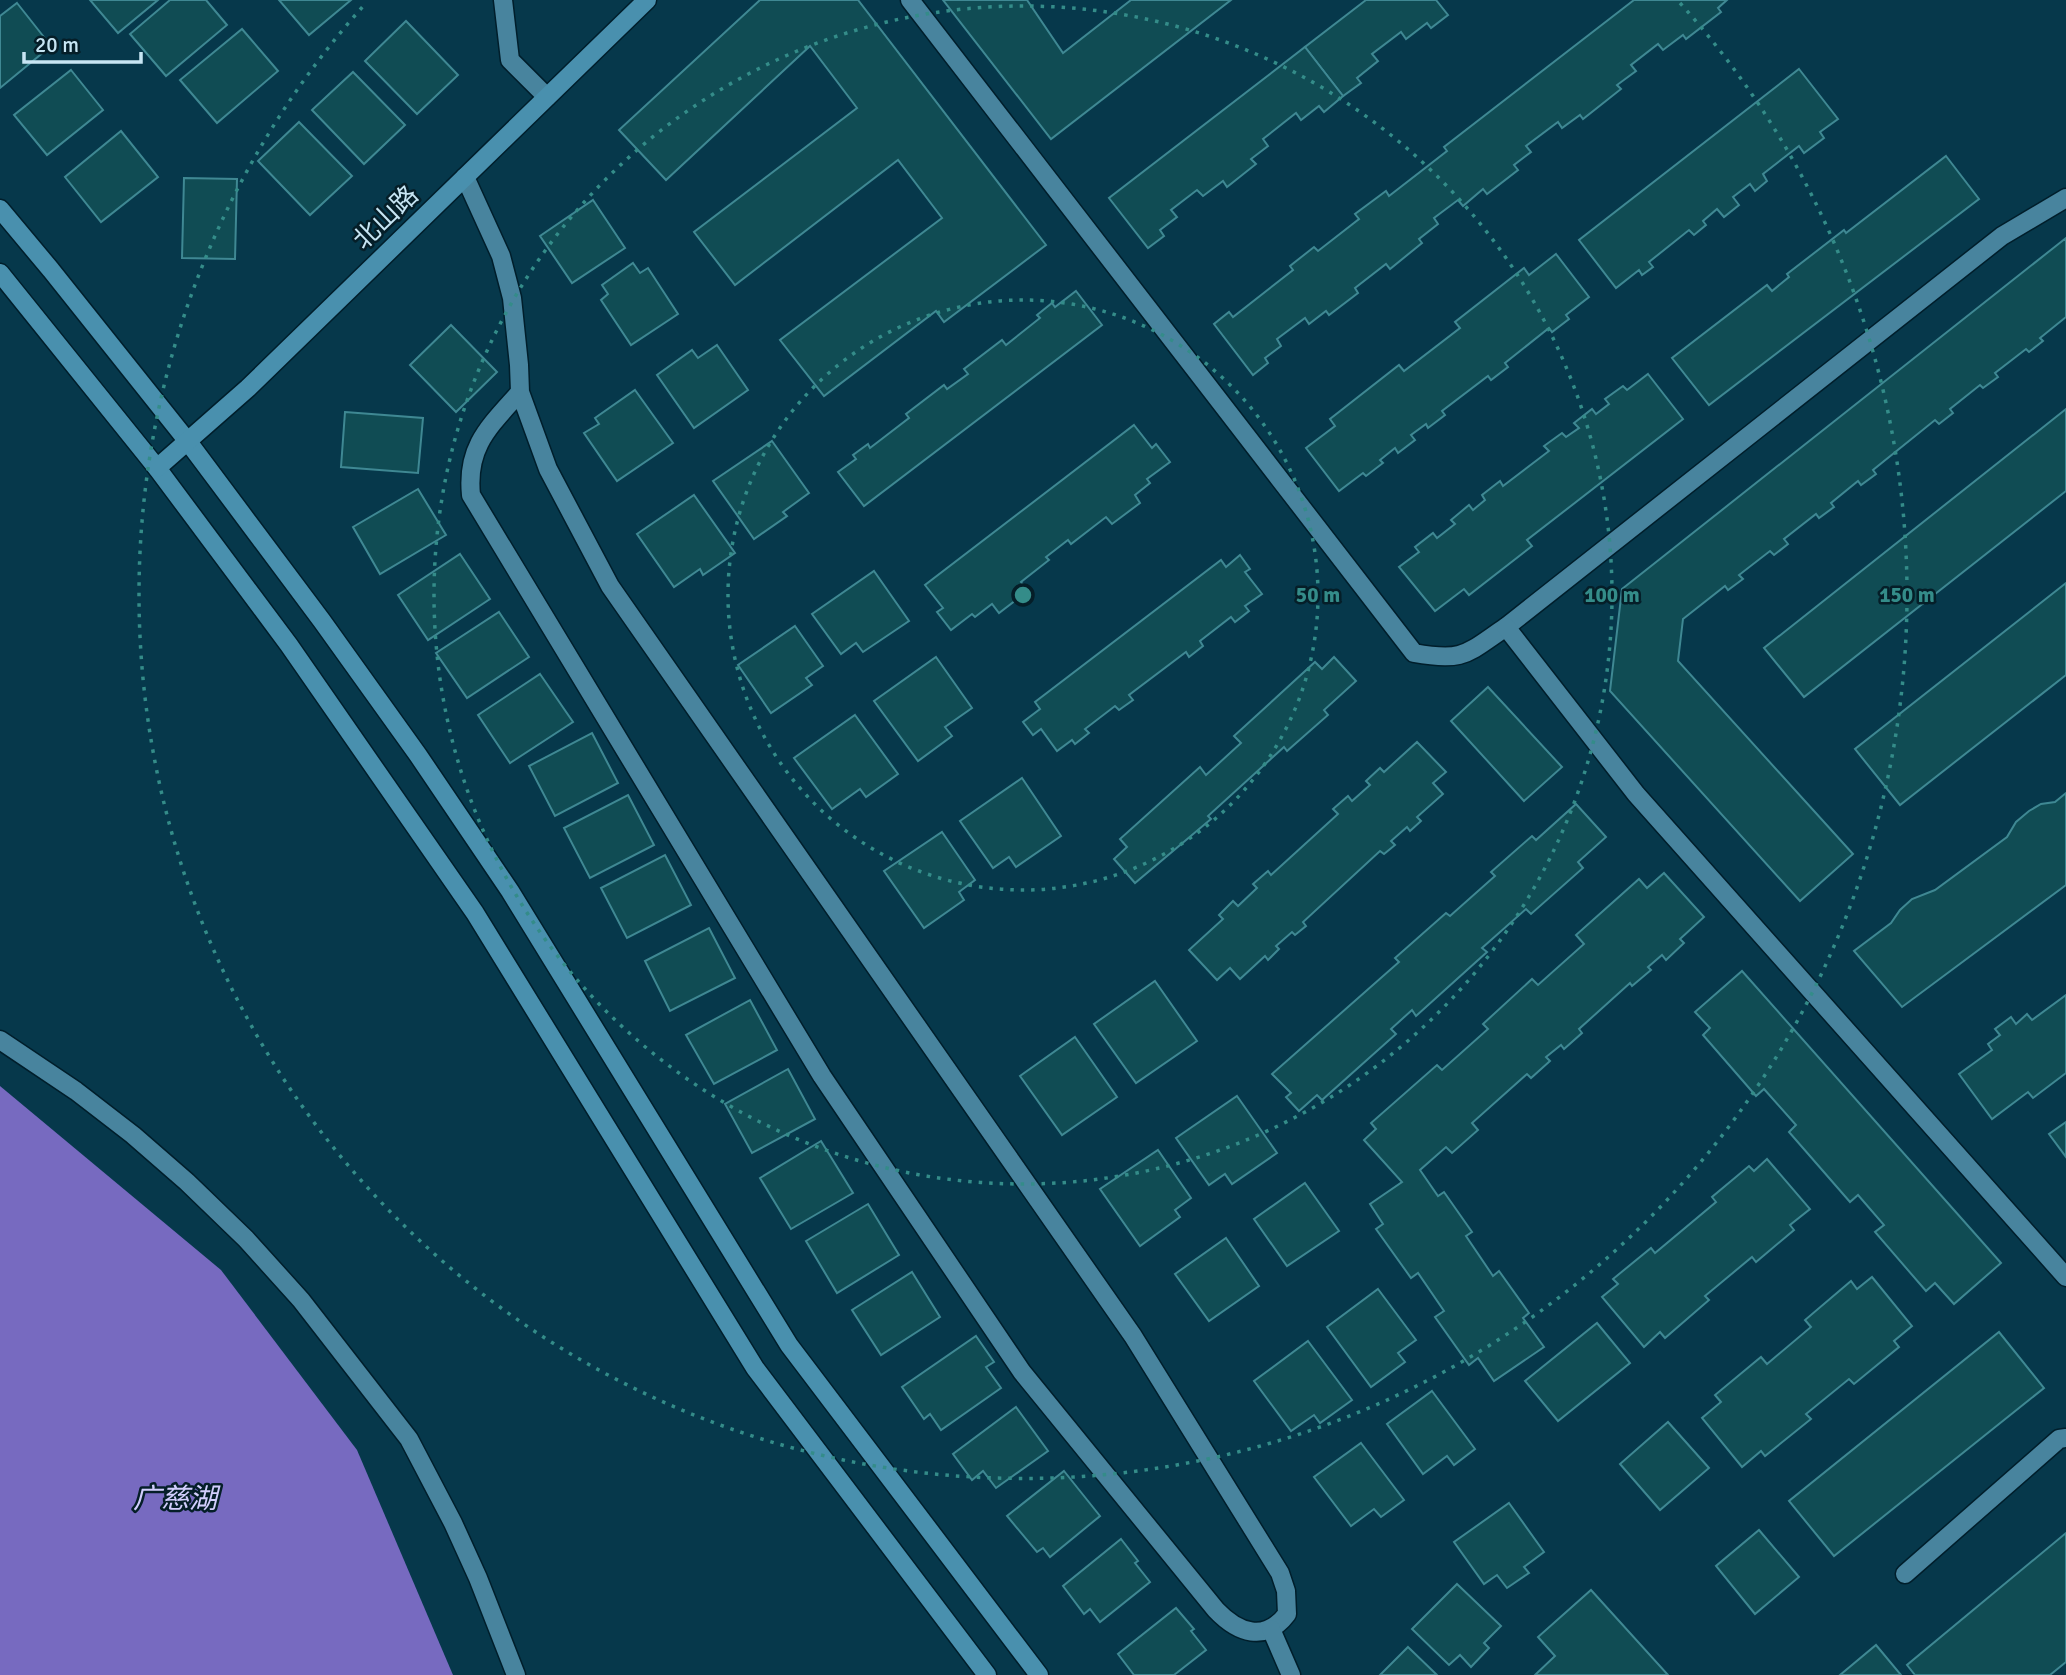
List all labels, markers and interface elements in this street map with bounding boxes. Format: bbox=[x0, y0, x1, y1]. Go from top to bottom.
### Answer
scale bar bbox=[24, 21, 142, 65]
text: 20 m bbox=[35, 32, 79, 58]
street label: 北山路 bbox=[347, 179, 425, 257]
text: 50 m bbox=[1296, 582, 1340, 608]
text: 100 m bbox=[1584, 582, 1640, 608]
text: 150 m bbox=[1879, 582, 1935, 608]
centre of rings bbox=[1011, 583, 1035, 607]
water label: 广慈湖 bbox=[133, 1482, 221, 1516]

